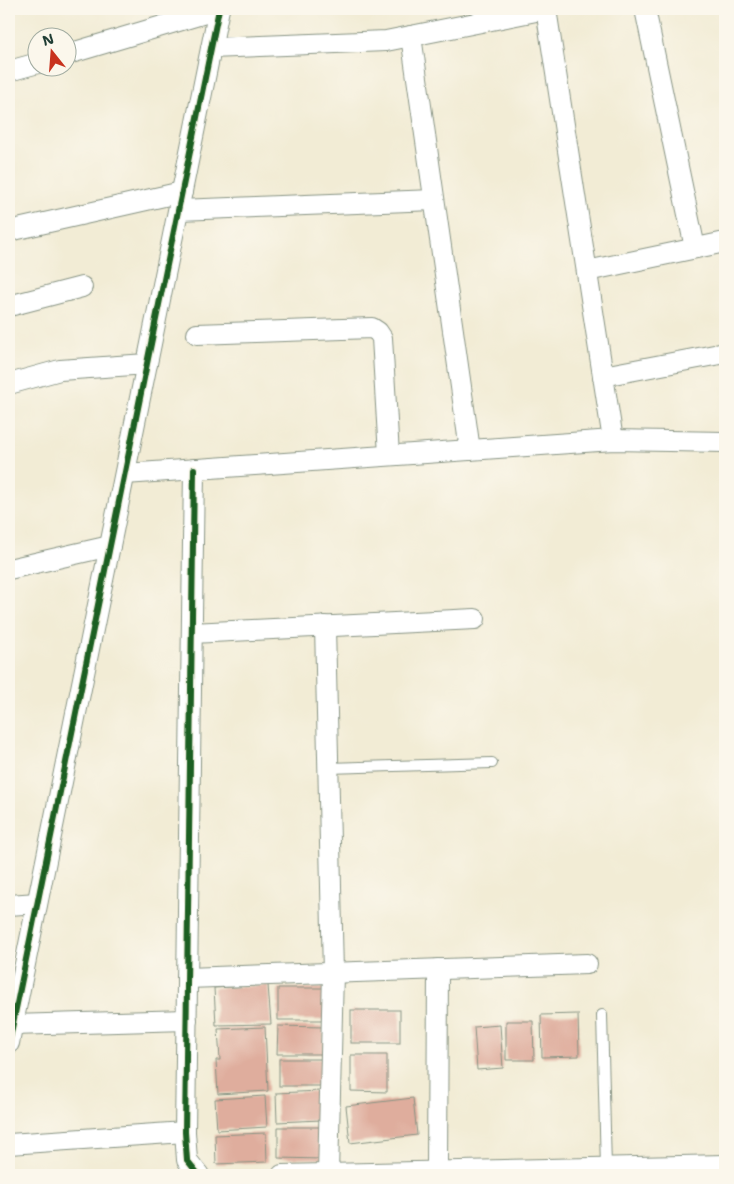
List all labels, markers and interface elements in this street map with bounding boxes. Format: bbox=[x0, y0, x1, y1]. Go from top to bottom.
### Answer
north arrow bbox=[28, 28, 78, 78]
text: N bbox=[40, 29, 56, 50]

